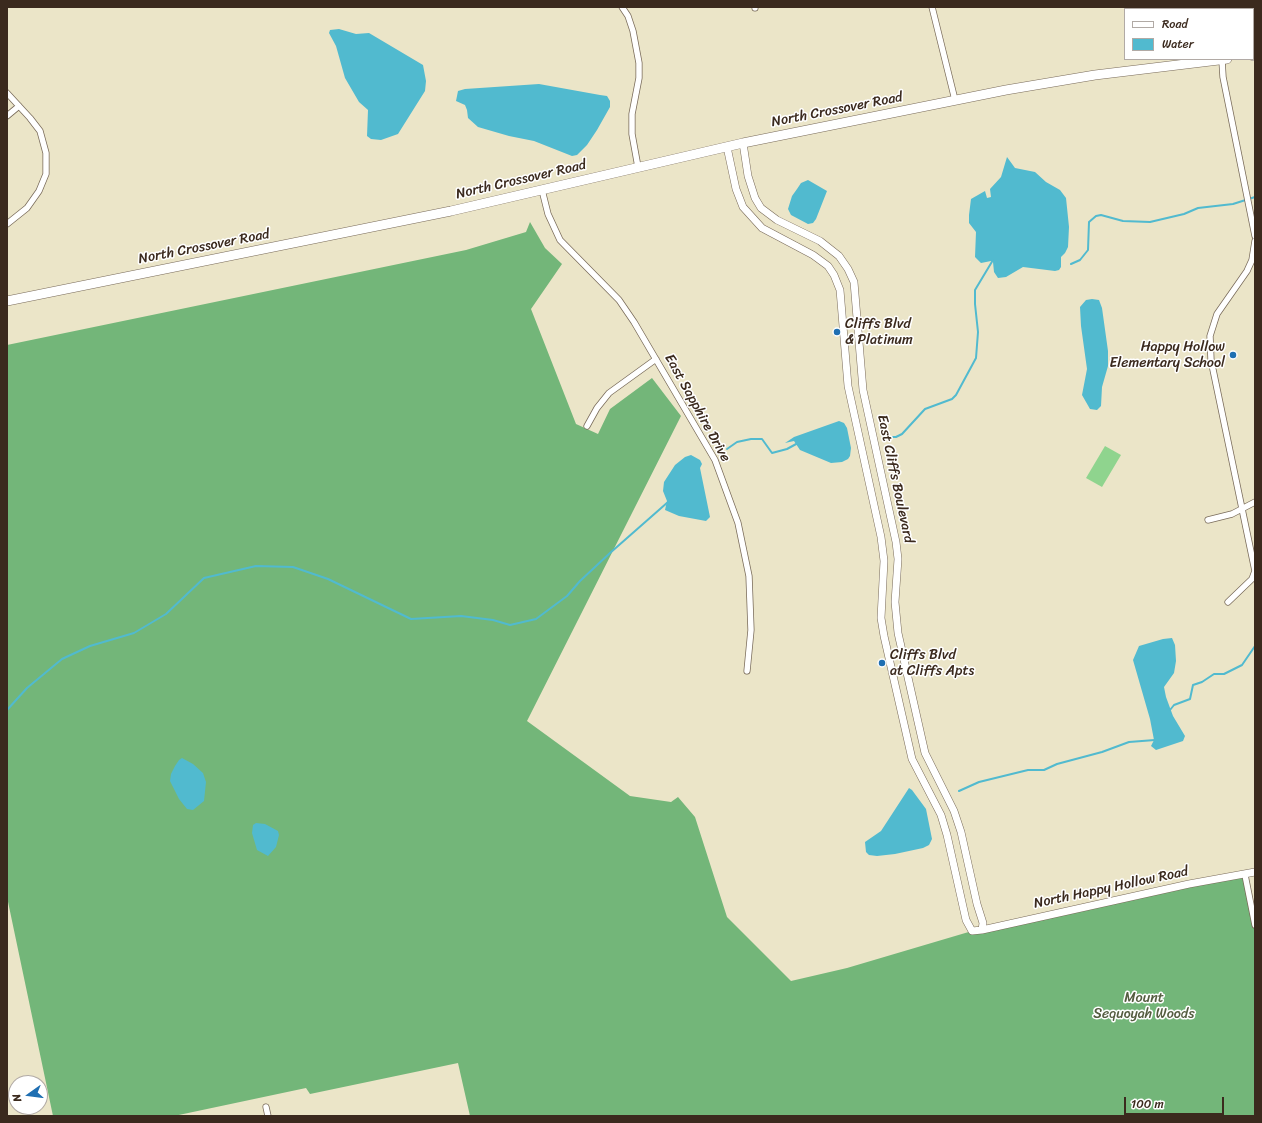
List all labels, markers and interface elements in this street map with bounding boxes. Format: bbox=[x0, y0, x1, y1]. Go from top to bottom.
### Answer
legend bbox=[1124, 8, 1254, 60]
text: Road bbox=[1162, 13, 1188, 35]
text: Water bbox=[1162, 33, 1194, 55]
street label: North Crossover Road bbox=[770, 89, 904, 131]
street label: North Crossover Road bbox=[454, 157, 588, 203]
street label: North Crossover Road bbox=[137, 226, 271, 268]
place label: Cliffs Blvd & Platinum bbox=[845, 316, 913, 348]
marker: Cliffs Blvd & Platinum bbox=[832, 327, 842, 337]
place label: Happy Hollow Elementary School bbox=[1109, 339, 1225, 372]
marker: Happy Hollow Elementary School bbox=[1228, 350, 1238, 360]
street label: East Sapphire Drive bbox=[660, 351, 734, 465]
street label: East Cliffs Boulevard bbox=[873, 413, 917, 545]
place label: Cliffs Blvd at Cliffs Apts bbox=[890, 647, 974, 680]
marker: Cliffs Blvd at Cliffs Apts bbox=[877, 658, 887, 668]
street label: North Happy Hollow Road bbox=[1032, 863, 1190, 913]
park label: Mount Sequoyah Woods bbox=[1093, 990, 1195, 1022]
north arrow bbox=[8, 1075, 48, 1115]
scale bar bbox=[1126, 1089, 1226, 1115]
text: N bbox=[7, 1092, 27, 1104]
text: 100 m bbox=[1131, 1093, 1164, 1115]

